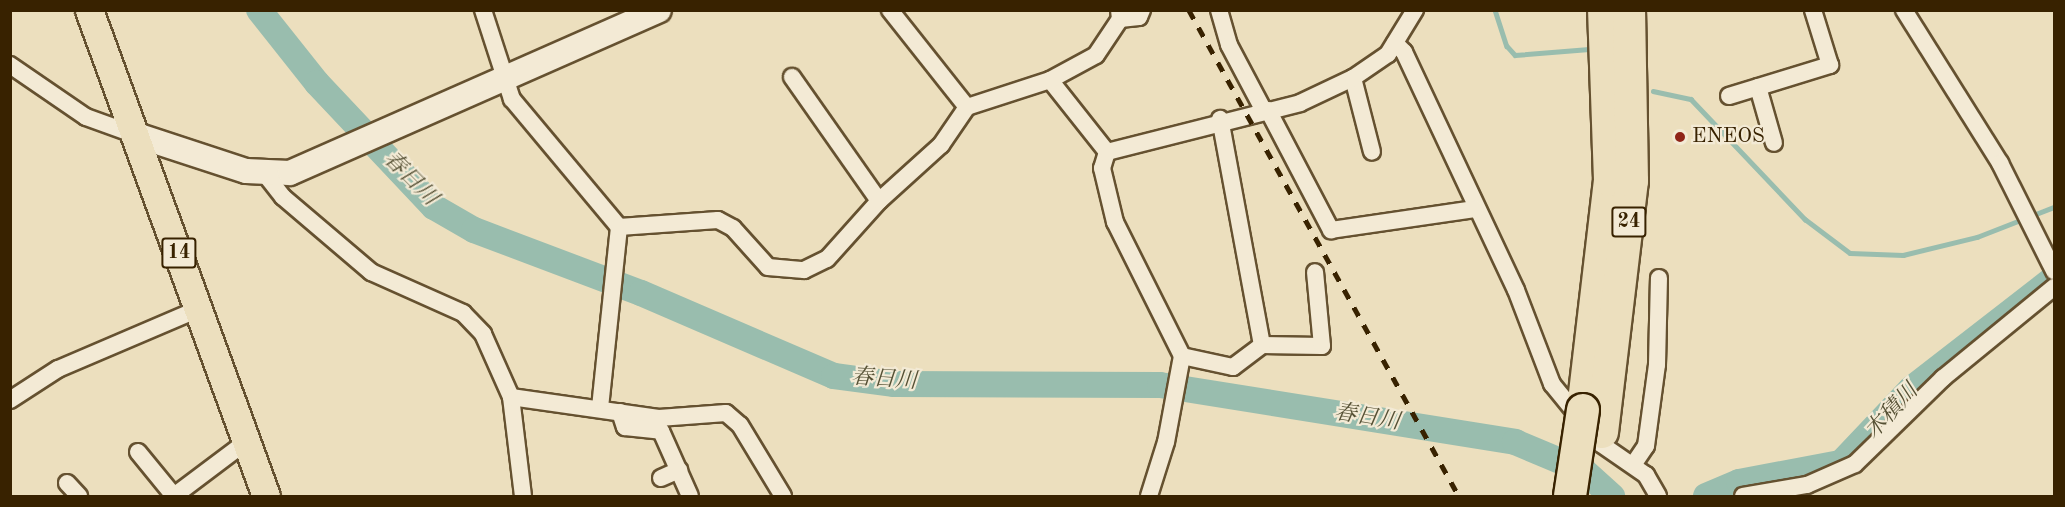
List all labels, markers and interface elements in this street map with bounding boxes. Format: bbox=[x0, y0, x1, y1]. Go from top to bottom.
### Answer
place label: ENEOS bbox=[1692, 124, 1765, 150]
marker: ENEOS bbox=[1673, 130, 1687, 144]
water label: 春日川 bbox=[377, 146, 443, 212]
road number: 24 bbox=[1611, 205, 1647, 239]
road number: 14 bbox=[161, 236, 197, 270]
water label: 春日川 bbox=[850, 365, 918, 395]
water label: 木積川 bbox=[1860, 379, 1924, 445]
water label: 春日川 bbox=[1332, 400, 1402, 436]

